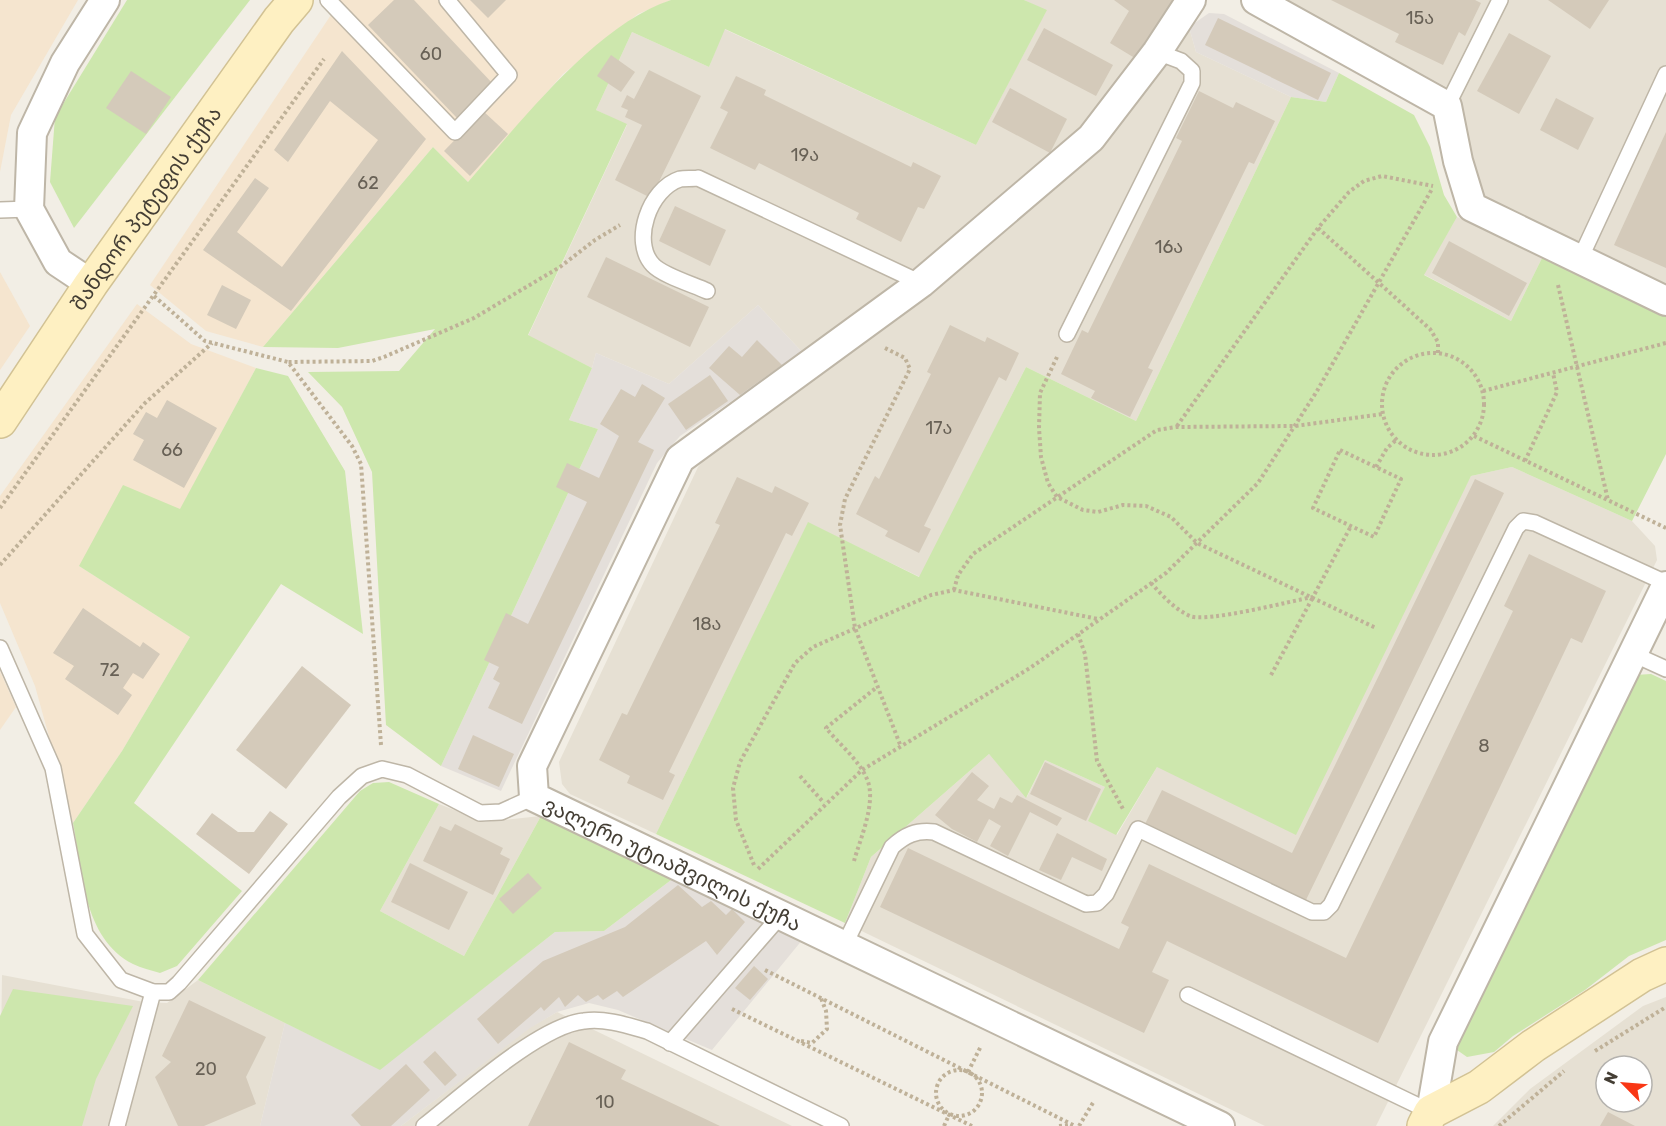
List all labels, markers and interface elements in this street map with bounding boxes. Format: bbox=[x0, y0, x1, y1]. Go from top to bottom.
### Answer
house number: 15ა bbox=[1406, 7, 1434, 29]
house number: 60 bbox=[420, 43, 442, 65]
street label: შანდორ პეტეფის ქუჩა bbox=[65, 101, 226, 315]
house number: 19ა bbox=[791, 144, 819, 166]
house number: 62 bbox=[357, 172, 379, 194]
house number: 16ა bbox=[1155, 236, 1183, 258]
house number: 17ა bbox=[926, 417, 952, 439]
house number: 66 bbox=[161, 439, 183, 461]
house number: 18ა bbox=[692, 613, 722, 635]
house number: 72 bbox=[100, 659, 120, 681]
house number: 8 bbox=[1478, 735, 1490, 757]
street label: ვალერი უტიაშვილის ქუჩა bbox=[540, 791, 806, 936]
north arrow bbox=[1594, 1054, 1654, 1114]
house number: 20 bbox=[195, 1058, 217, 1080]
text: N bbox=[1600, 1069, 1622, 1087]
house number: 10 bbox=[595, 1091, 615, 1113]

